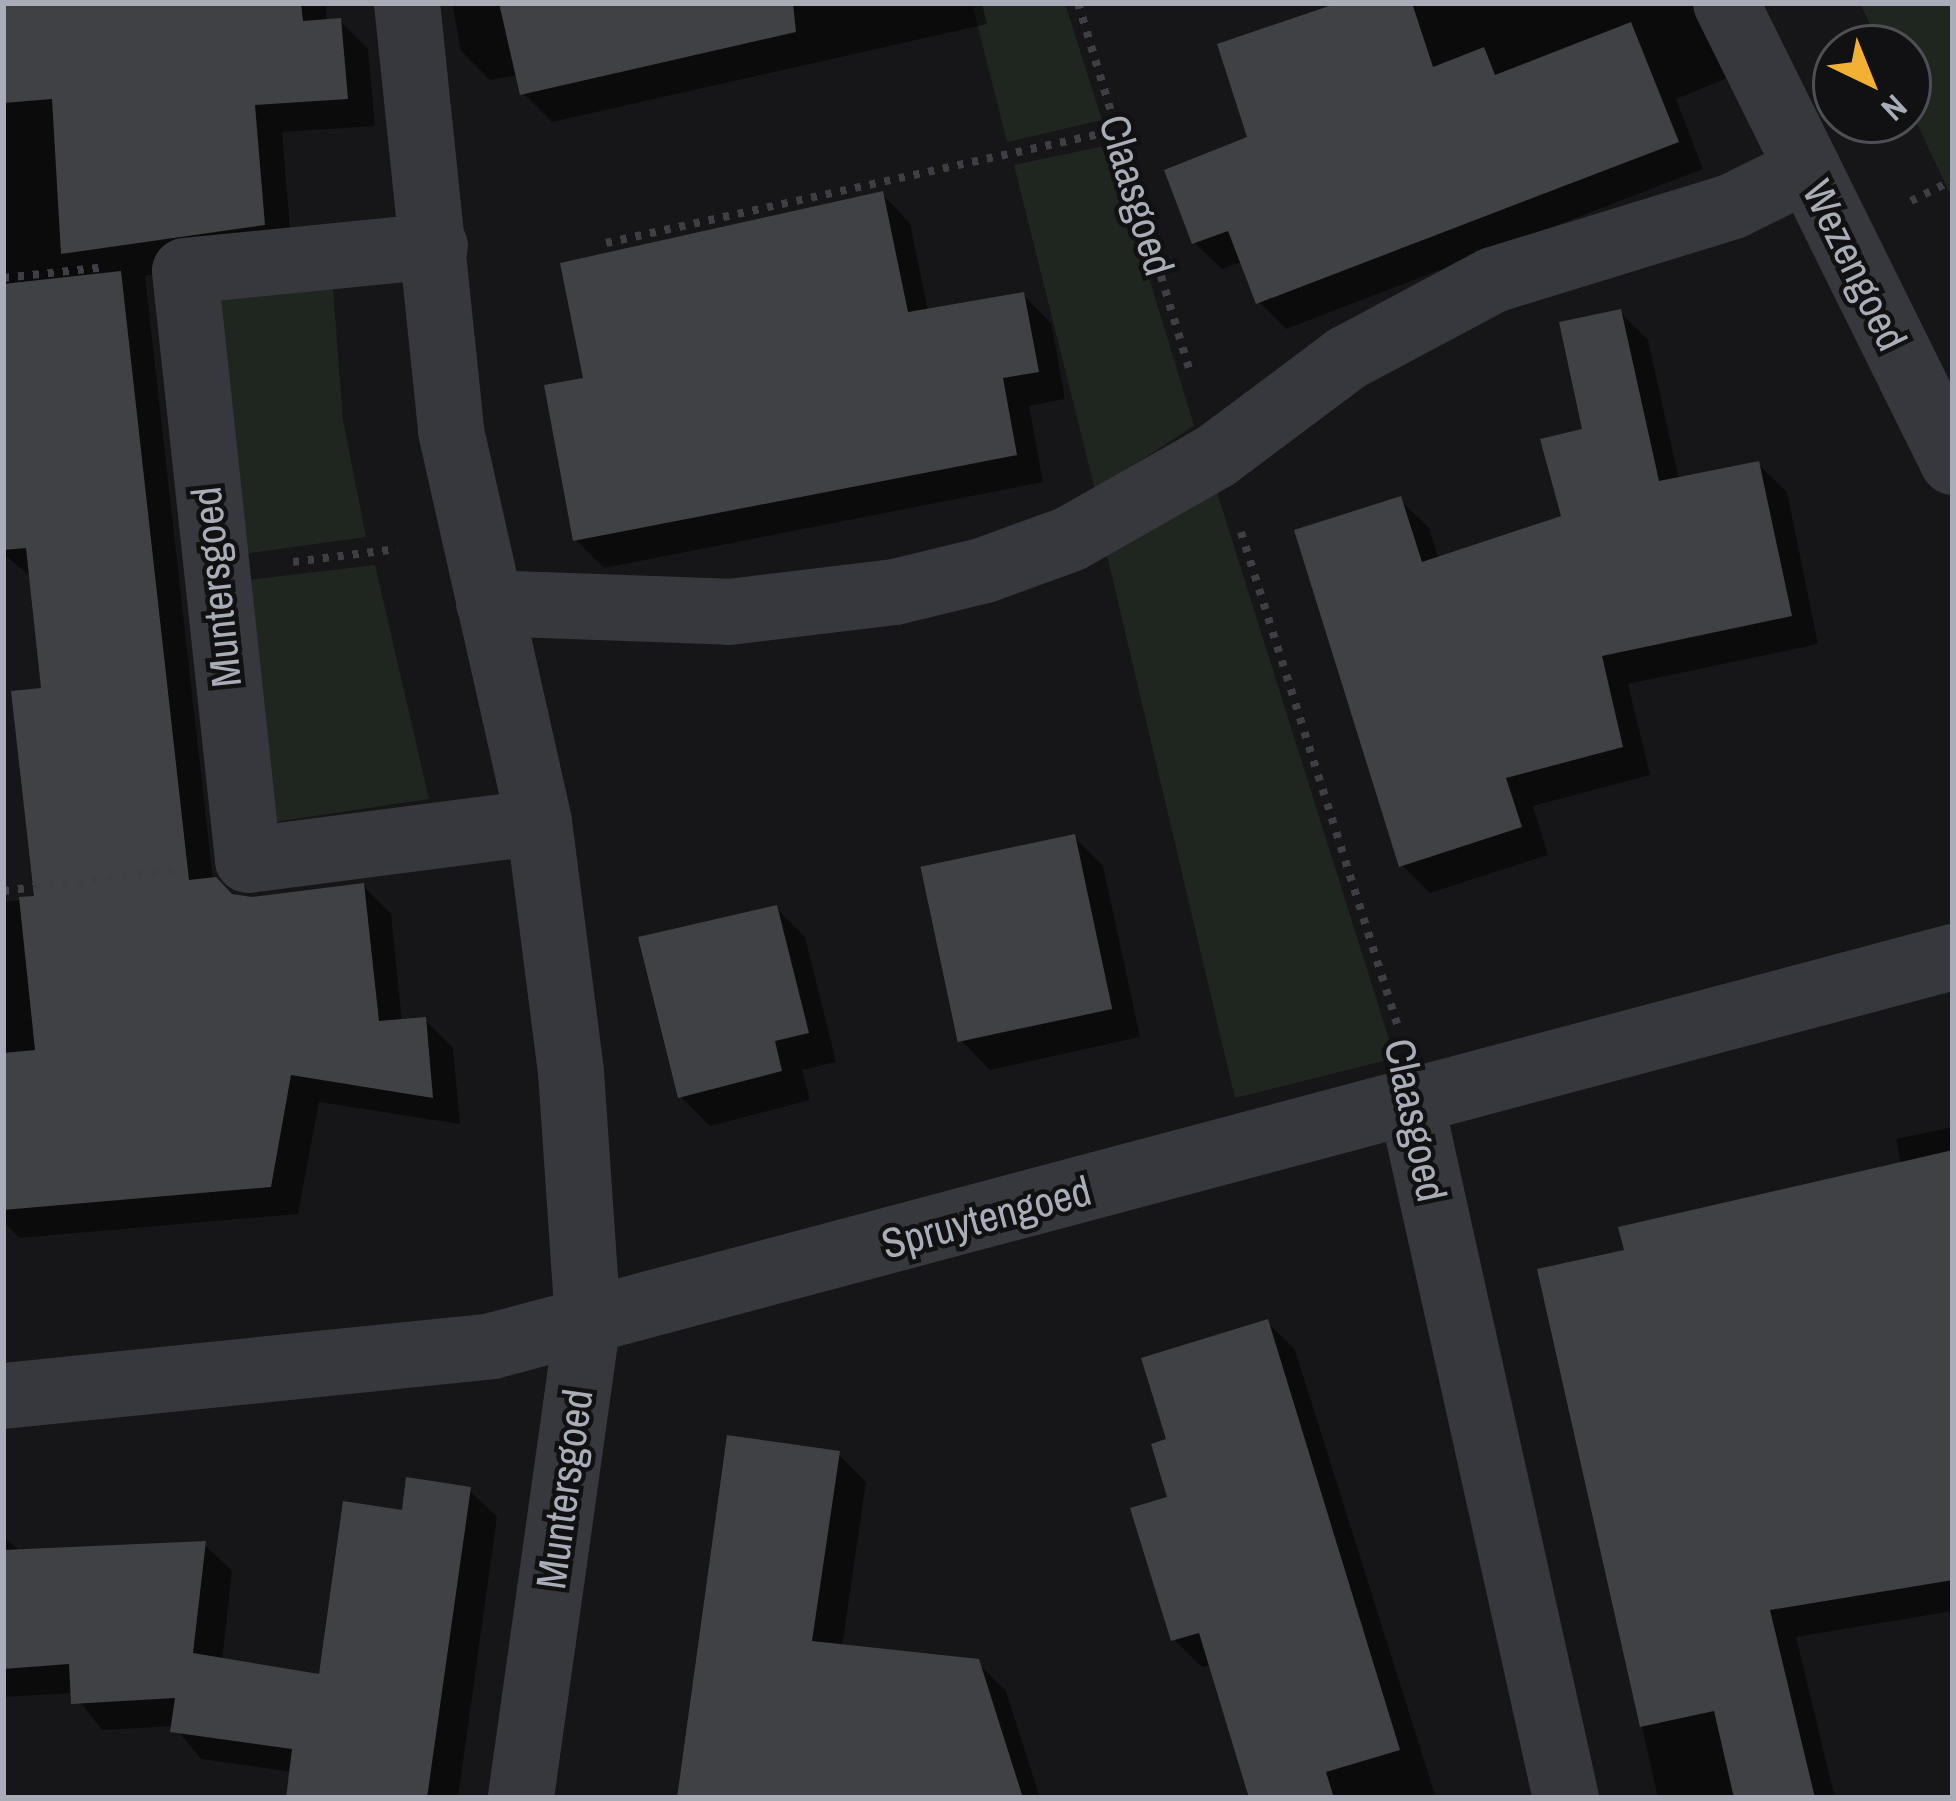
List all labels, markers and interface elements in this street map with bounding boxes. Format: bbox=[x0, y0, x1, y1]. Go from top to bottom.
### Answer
north arrow bbox=[1812, 24, 1932, 144]
text: N bbox=[1872, 85, 1917, 131]
street label: Claasgoed bbox=[1089, 109, 1185, 281]
street label: Wezengoed bbox=[1792, 172, 1918, 358]
street label: Muntersgoed bbox=[180, 484, 252, 690]
street label: Claasgoed bbox=[1374, 1034, 1458, 1206]
street label: Spruytengoed bbox=[876, 1165, 1096, 1269]
street label: Muntersgoed bbox=[525, 1386, 603, 1592]

